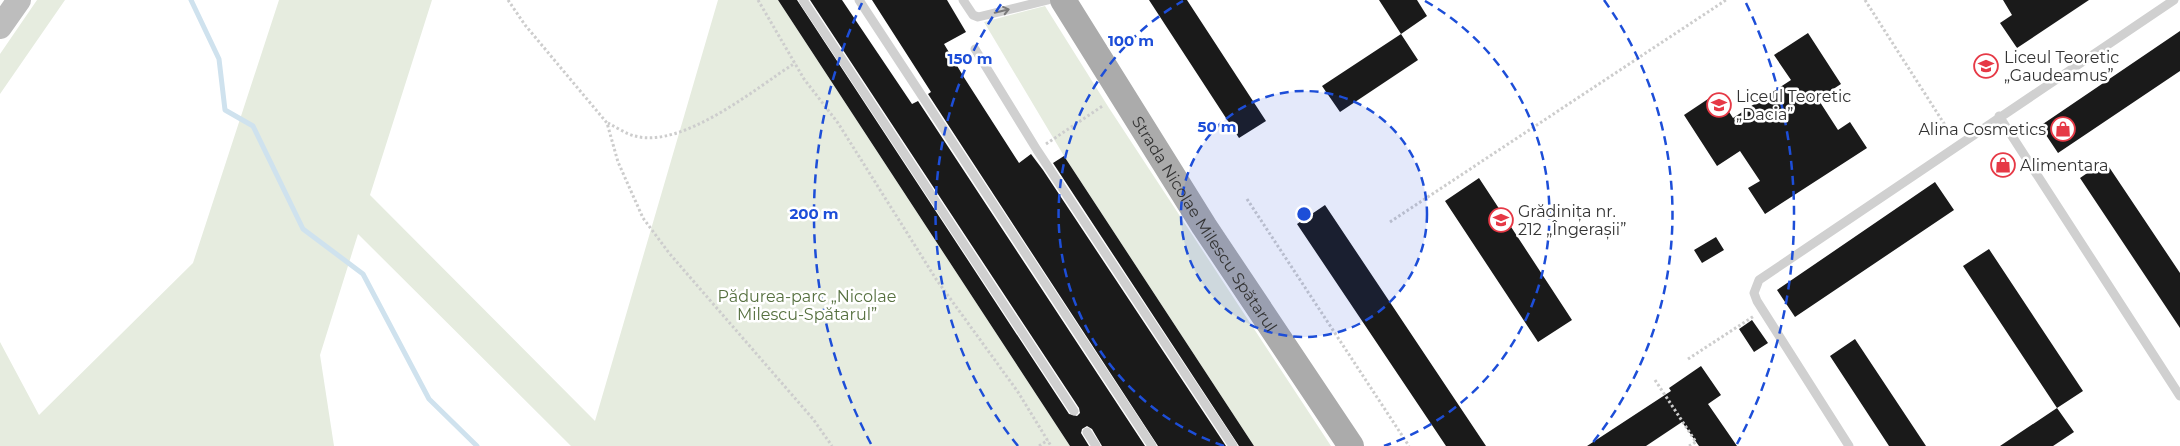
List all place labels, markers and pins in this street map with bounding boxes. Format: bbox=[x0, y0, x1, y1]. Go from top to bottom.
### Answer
place label: Liceul Teoretic „Gaudeamus” bbox=[2004, 48, 2119, 85]
school or university icon: Liceul Teoretic „Gaudeamus” bbox=[1973, 53, 1999, 79]
place label: Liceul Teoretic „Dacia” bbox=[1736, 87, 1851, 124]
school or university icon: Liceul Teoretic „Dacia” bbox=[1706, 92, 1732, 118]
shop icon: Alina Cosmetics bbox=[2050, 116, 2076, 142]
place label: Alina Cosmetics bbox=[1918, 120, 2046, 139]
shop icon: Alimentara bbox=[1990, 152, 2016, 178]
place label: Alimentara bbox=[2020, 156, 2108, 175]
place label: Grădinița nr. 212 „Îngerașii” bbox=[1518, 202, 1626, 240]
centre of rings bbox=[1295, 205, 1313, 223]
school or university icon: Grădinița nr. 212 „Îngerașii” bbox=[1488, 207, 1514, 233]

